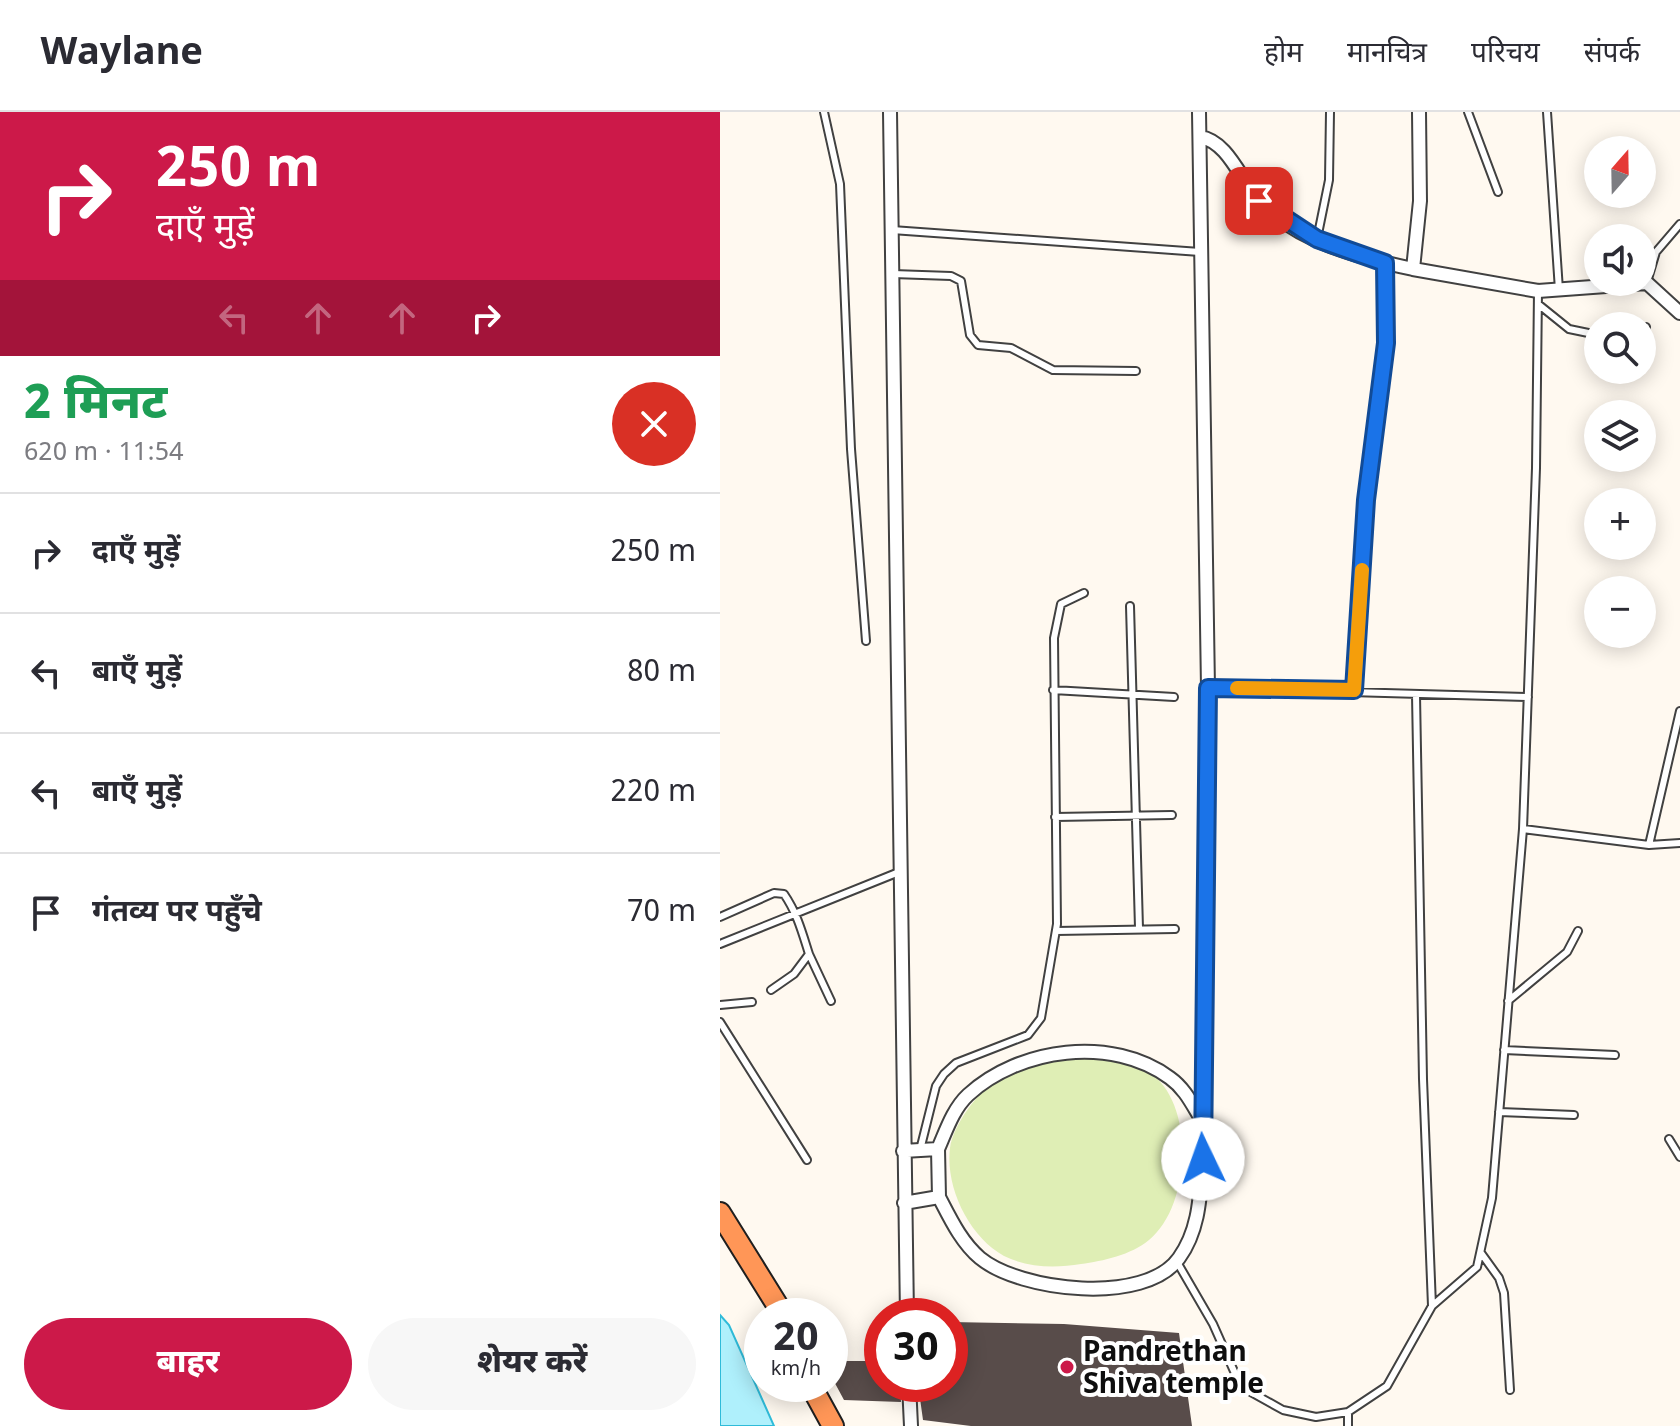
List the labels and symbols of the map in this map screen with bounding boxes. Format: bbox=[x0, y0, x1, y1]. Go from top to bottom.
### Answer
north arrow bbox=[1584, 136, 1656, 208]
pin bbox=[1225, 167, 1293, 235]
position arrow bbox=[1161, 1117, 1245, 1201]
speed limit sign: 30 bbox=[864, 1298, 968, 1402]
place label: Pandrethan Shiva temple bbox=[1083, 1336, 1264, 1404]
marker: Pandrethan Shiva temple bbox=[1058, 1358, 1076, 1376]

